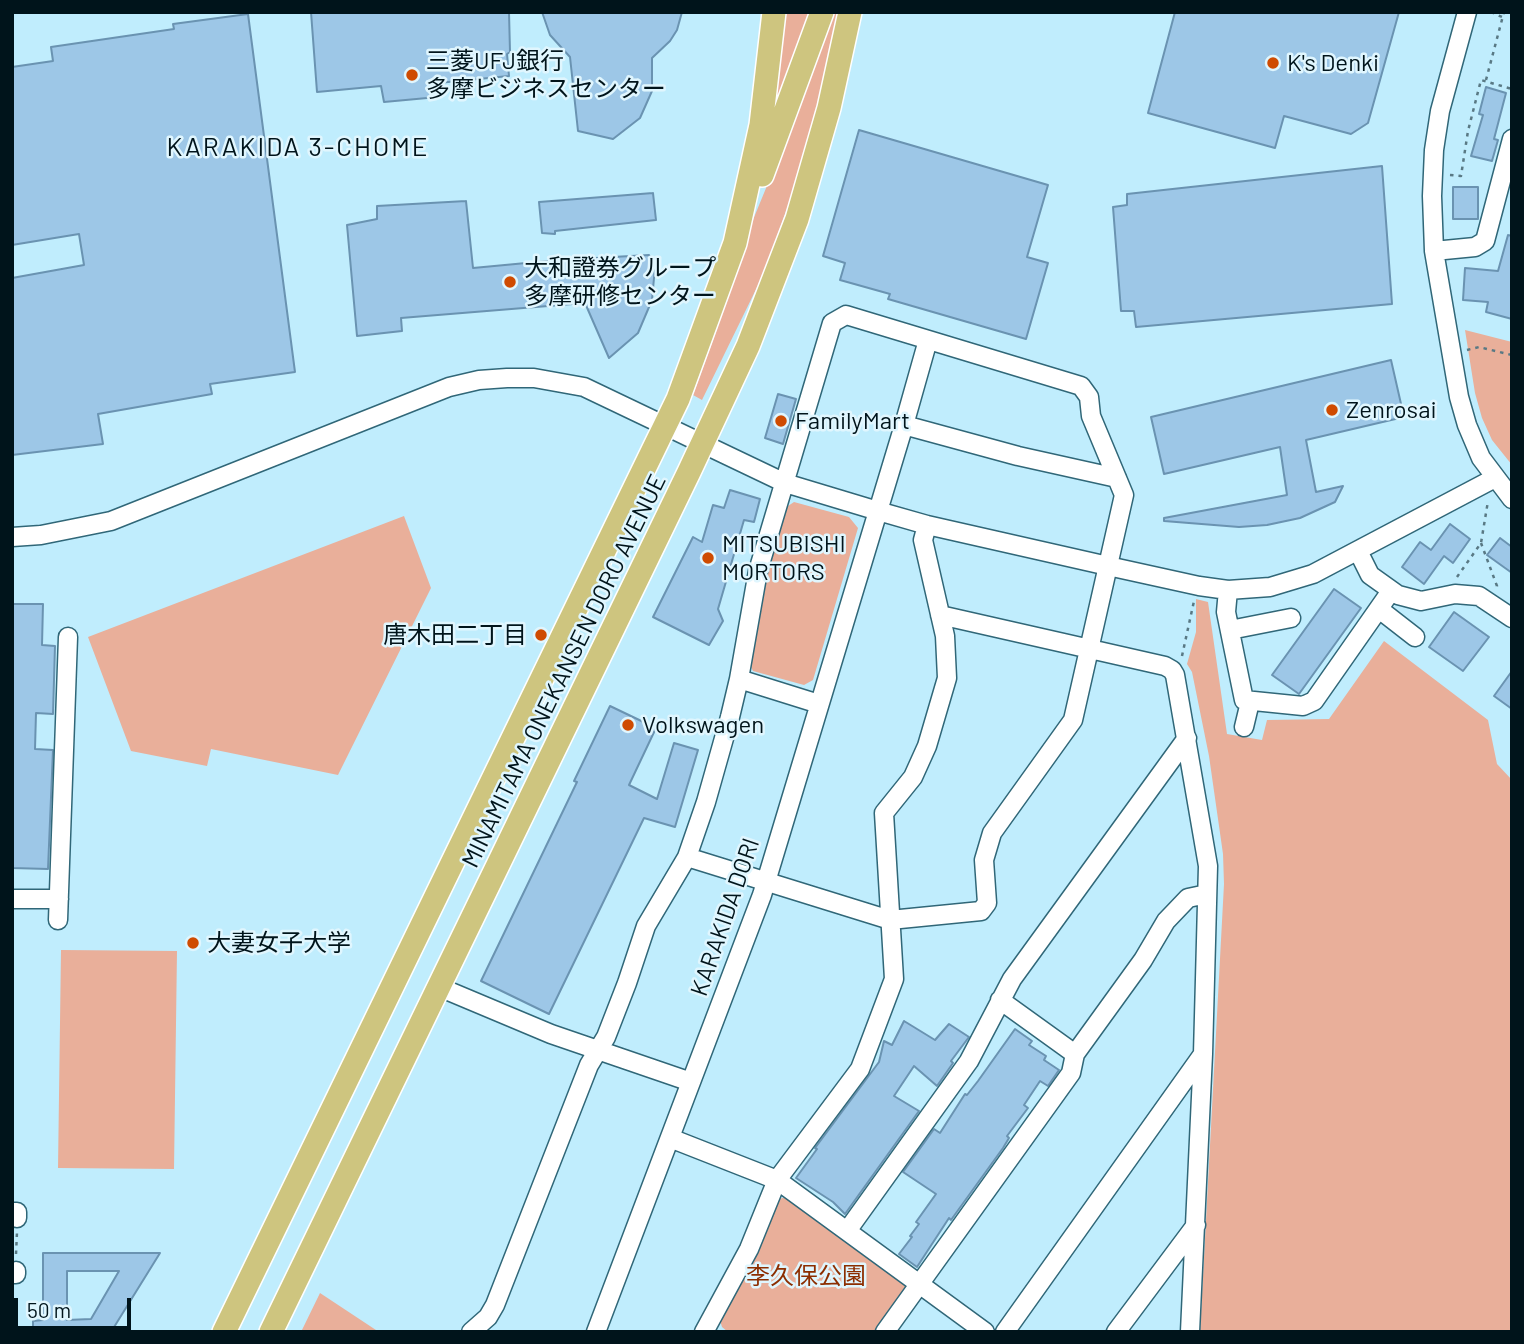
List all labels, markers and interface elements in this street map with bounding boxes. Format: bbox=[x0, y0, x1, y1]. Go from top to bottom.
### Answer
place label: 三菱UFJ銀行 多摩ビジネスセンター bbox=[426, 47, 666, 103]
place label: K's Denki bbox=[1287, 49, 1379, 77]
marker: K's Denki bbox=[1265, 55, 1281, 71]
marker: 三菱UFJ銀行 多摩ビジネスセンター bbox=[404, 67, 420, 83]
district label: KARAKIDA 3-CHOME bbox=[168, 131, 428, 163]
place label: 大和證券グループ 多摩研修センター bbox=[524, 254, 716, 310]
marker: 大和證券グループ 多摩研修センター bbox=[502, 274, 518, 290]
place label: Zenrosai bbox=[1346, 396, 1437, 424]
marker: Zenrosai bbox=[1324, 402, 1340, 418]
place label: FamilyMart bbox=[795, 407, 910, 435]
marker: FamilyMart bbox=[773, 413, 789, 429]
street label: MINAMITAMA ONEKANSEN DORO AVENUE bbox=[456, 470, 672, 872]
place label: MITSUBISHI MORTORS bbox=[722, 530, 846, 586]
marker: MITSUBISHI MORTORS bbox=[700, 550, 716, 566]
place label: 唐木田二丁目 bbox=[383, 621, 527, 649]
marker: 唐木田二丁目 bbox=[533, 627, 549, 643]
place label: Volkswagen bbox=[642, 711, 764, 739]
marker: Volkswagen bbox=[620, 717, 636, 733]
street label: KARAKIDA DORI bbox=[684, 834, 766, 1000]
place label: 大妻女子大学 bbox=[207, 929, 351, 957]
marker: 大妻女子大学 bbox=[185, 935, 201, 951]
park label: 李久保公園 bbox=[746, 1262, 866, 1290]
scale bar bbox=[18, 1284, 135, 1328]
text: 50 m bbox=[27, 1297, 71, 1322]

